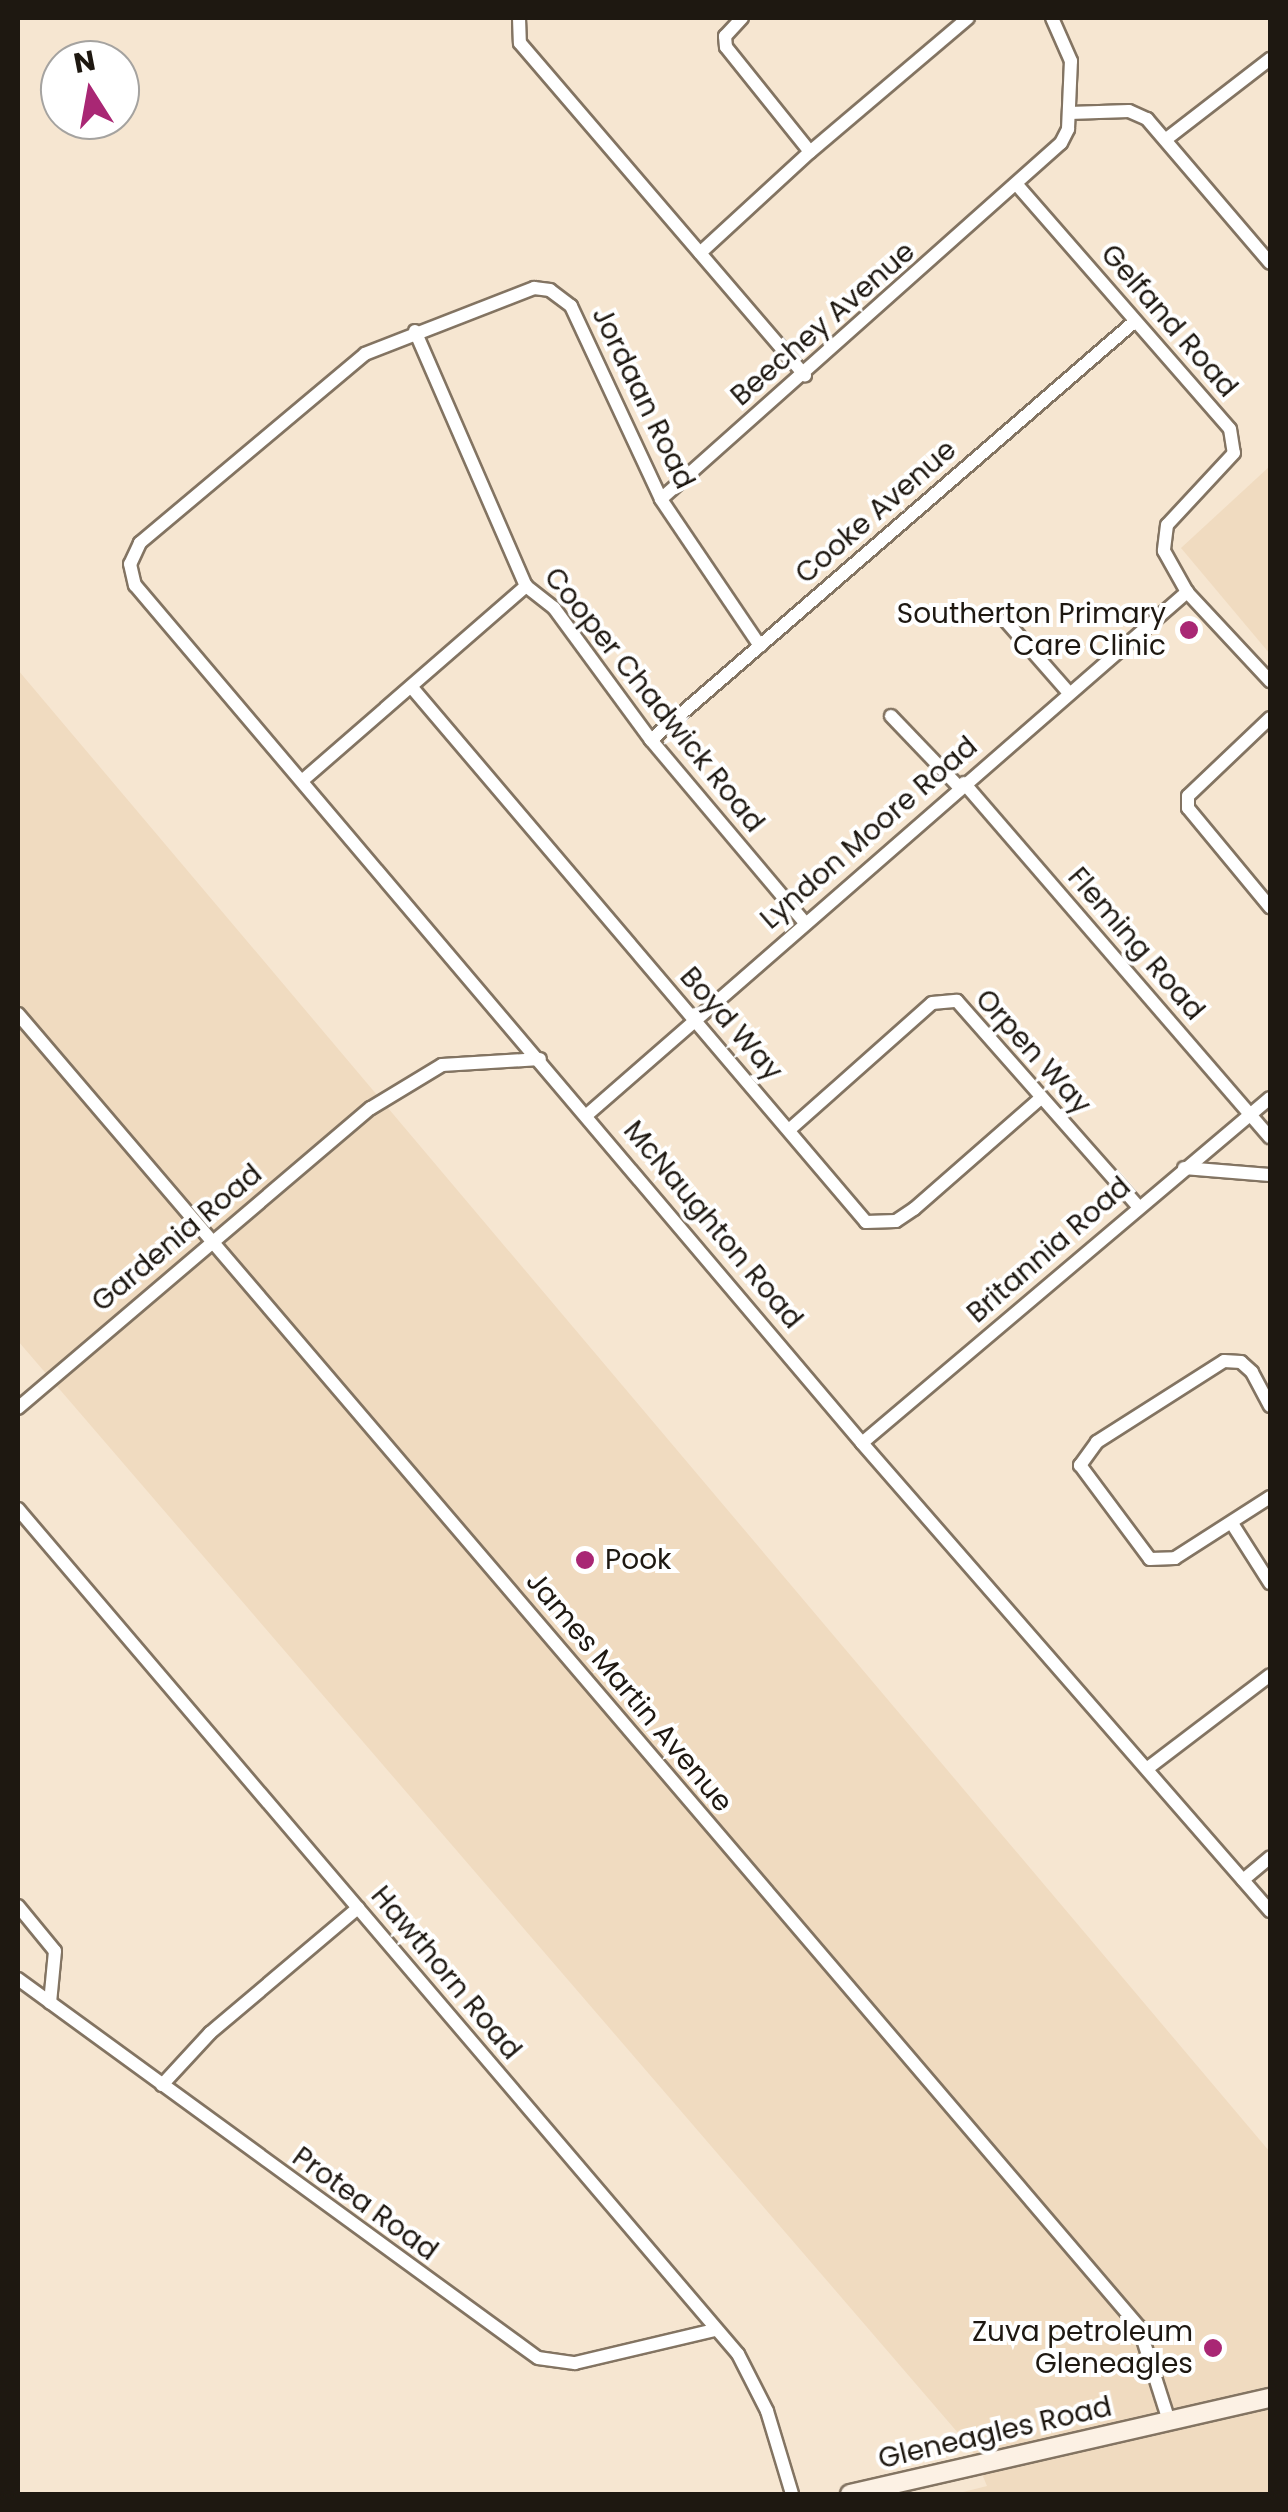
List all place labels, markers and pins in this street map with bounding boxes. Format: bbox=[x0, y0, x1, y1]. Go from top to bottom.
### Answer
place label: Southerton Primary Care Clinic bbox=[897, 597, 1166, 663]
marker: Southerton Primary Care Clinic bbox=[1176, 617, 1202, 643]
place label: Pook bbox=[605, 1543, 671, 1577]
marker: Pook bbox=[574, 1549, 596, 1571]
place label: Zuva petroleum Gleneagles bbox=[972, 2315, 1193, 2381]
marker: Zuva petroleum Gleneagles bbox=[1202, 2337, 1224, 2359]

